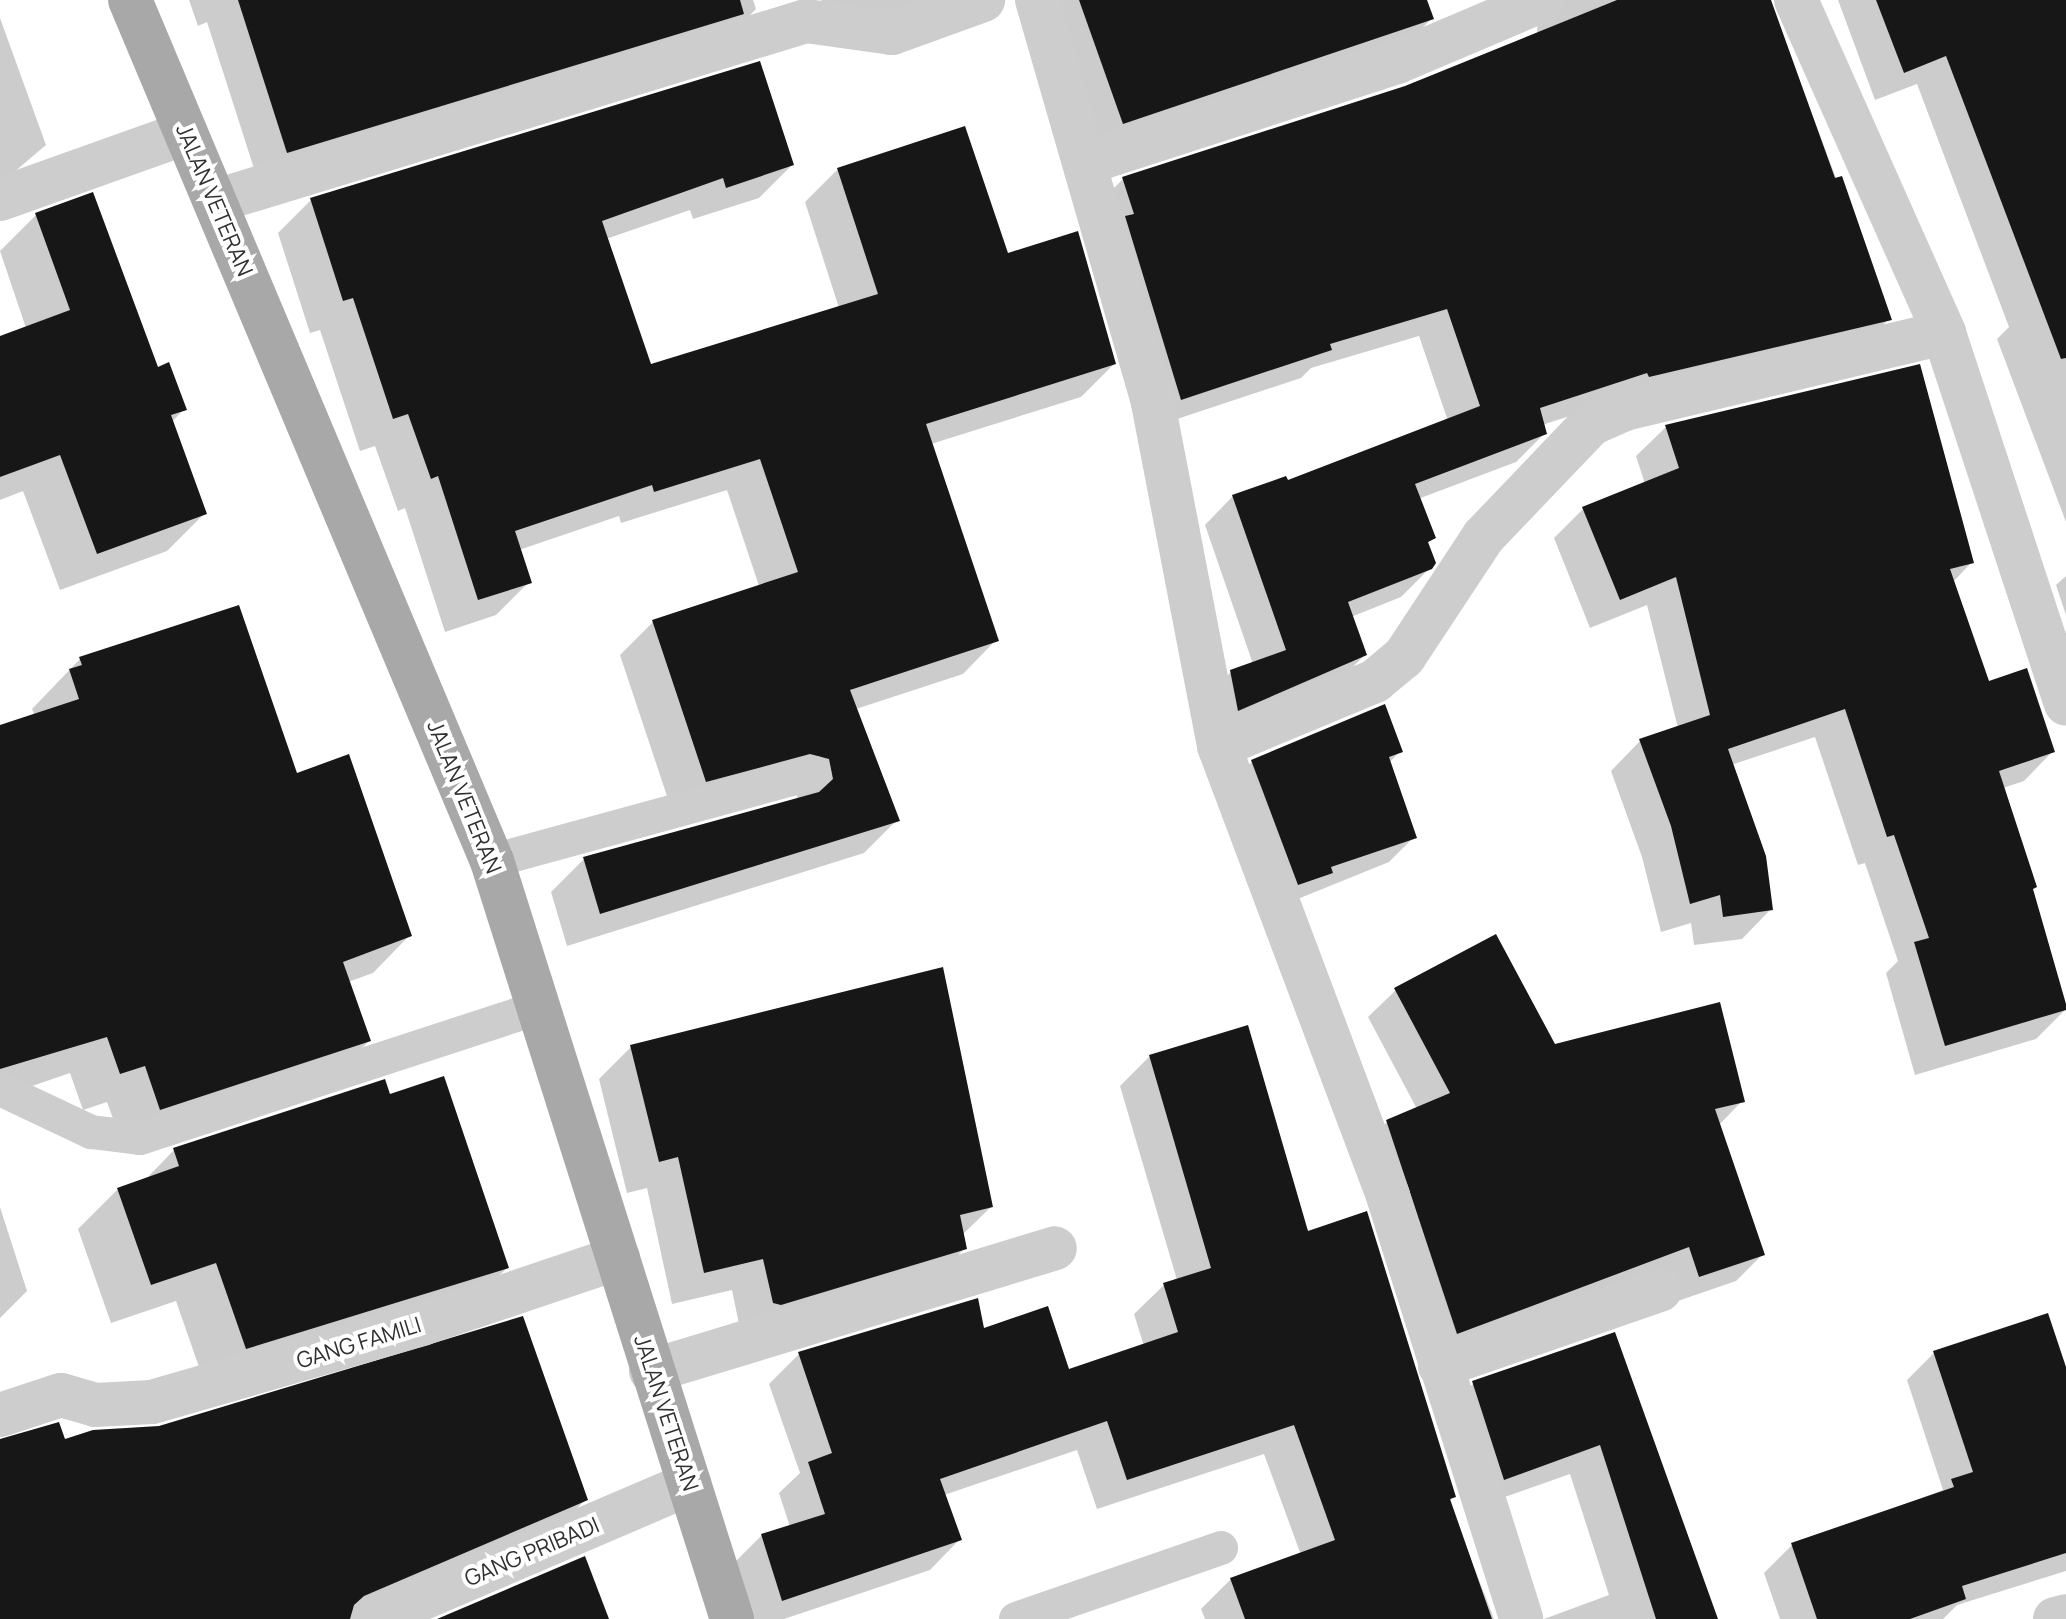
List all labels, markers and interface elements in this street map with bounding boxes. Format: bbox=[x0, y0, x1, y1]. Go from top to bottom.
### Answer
street label: JALAN VETERAN bbox=[170, 120, 258, 280]
street label: JALAN VETERAN bbox=[421, 717, 507, 877]
street label: GANG FAMILI bbox=[294, 1312, 424, 1374]
street label: JALAN VETERAN bbox=[628, 1332, 704, 1494]
street label: GANG PRIBADI bbox=[461, 1512, 603, 1592]

